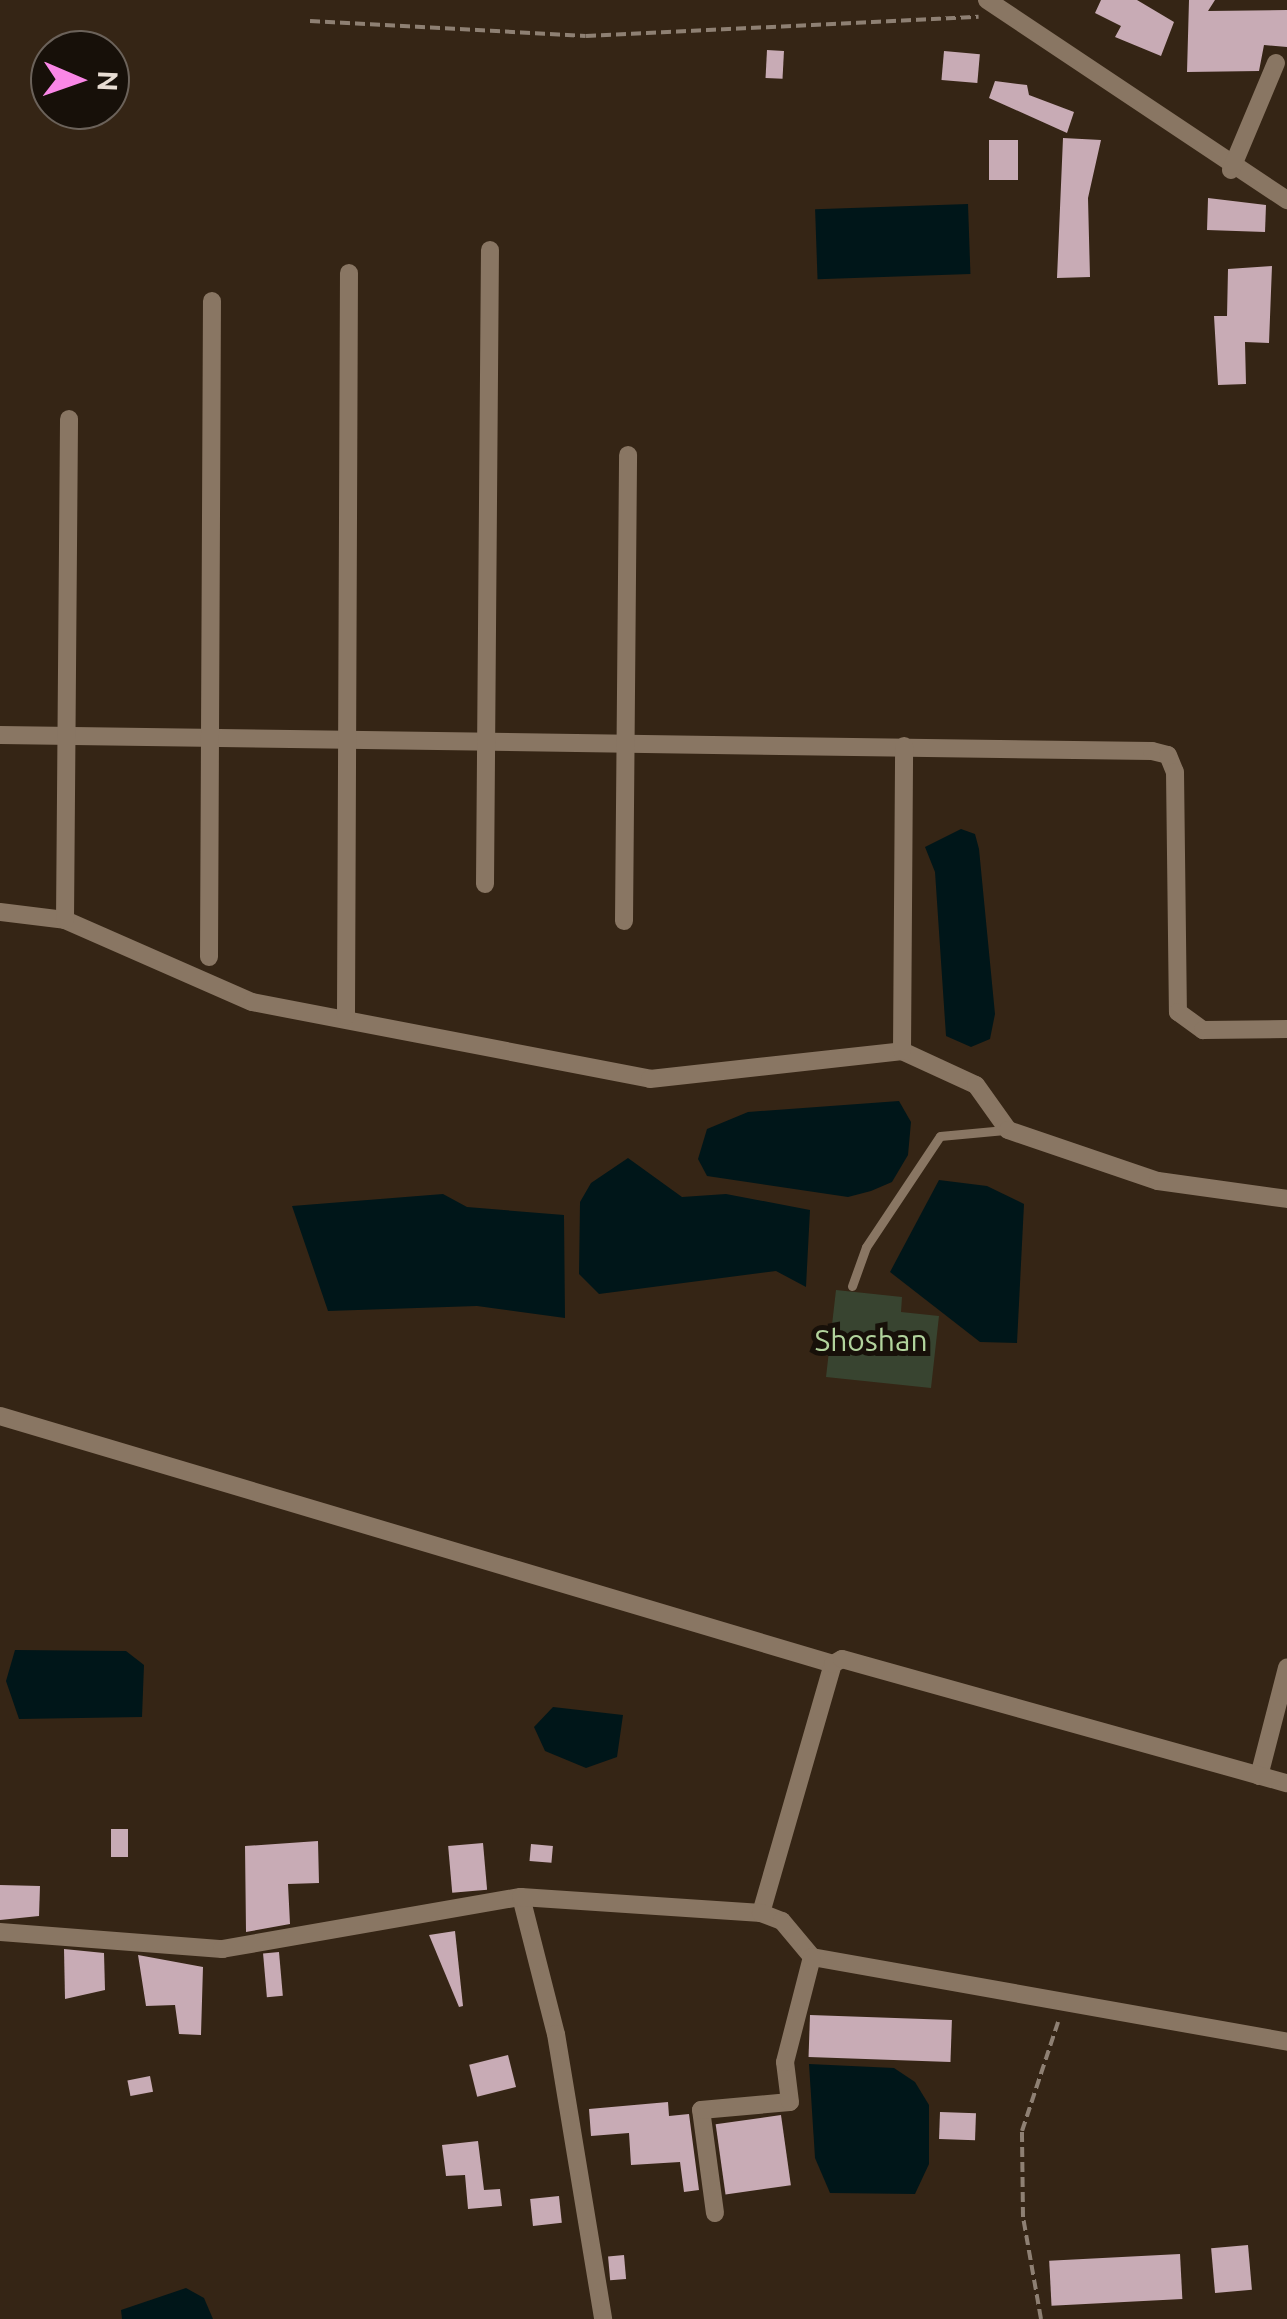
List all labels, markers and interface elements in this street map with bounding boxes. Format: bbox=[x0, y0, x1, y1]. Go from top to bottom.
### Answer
north arrow bbox=[30, 30, 130, 130]
text: N bbox=[93, 70, 124, 92]
park label: Shoshan bbox=[814, 1322, 928, 1358]

